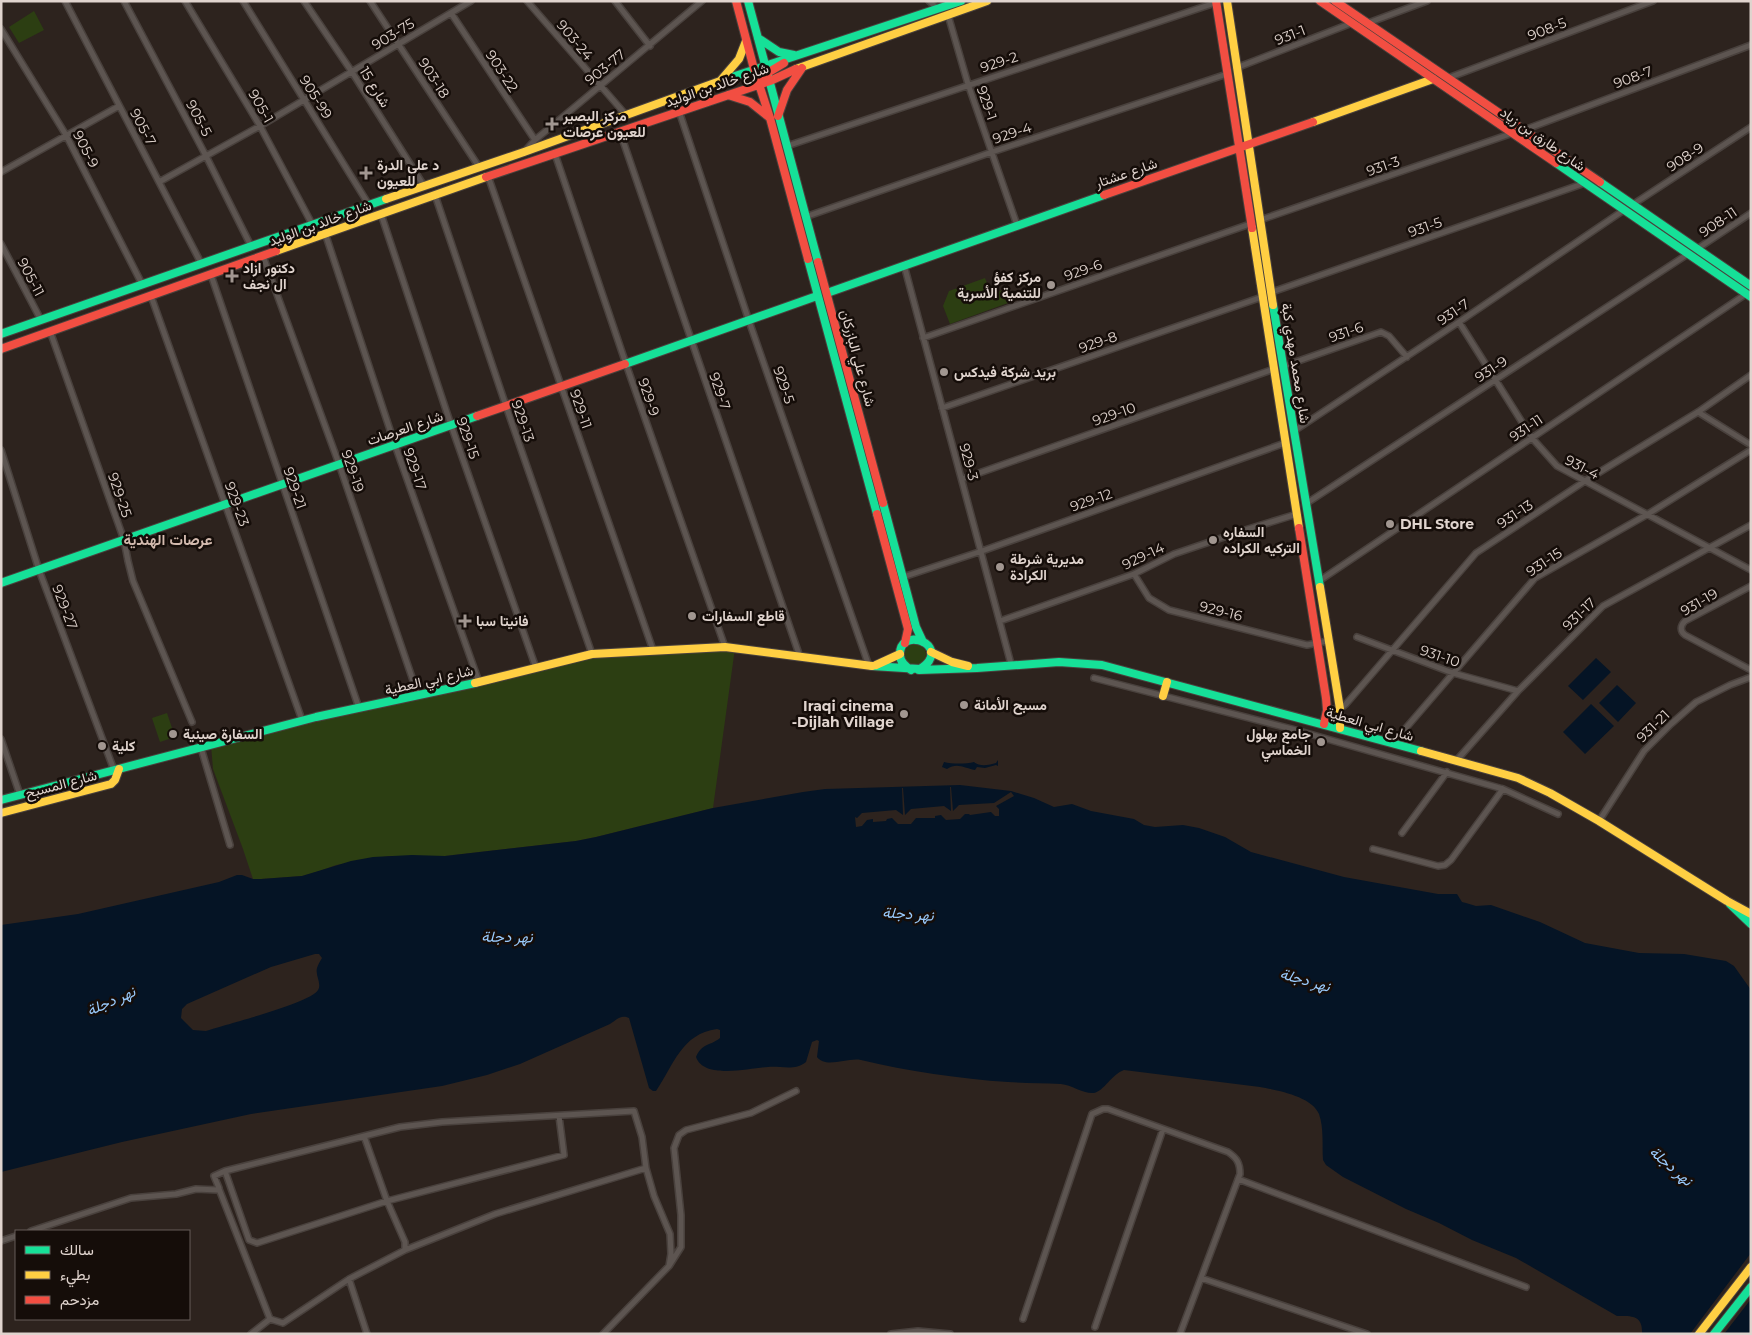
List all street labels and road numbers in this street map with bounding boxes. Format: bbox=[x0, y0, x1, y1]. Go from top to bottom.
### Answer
street label: 908-5 bbox=[1525, 13, 1569, 45]
street label: 903-75 bbox=[368, 14, 418, 54]
street label: 903-24 bbox=[553, 16, 598, 65]
street label: 931-1 bbox=[1272, 21, 1308, 49]
street label: 903-77 bbox=[581, 45, 629, 89]
street label: 903-22 bbox=[482, 47, 522, 95]
street label: 929-2 bbox=[978, 48, 1020, 76]
street label: 903-18 bbox=[414, 54, 454, 102]
street label: شارع خالد بن الوليد bbox=[663, 59, 772, 113]
street label: 908-7 bbox=[1611, 62, 1655, 92]
street label: شارع 15 bbox=[354, 63, 395, 112]
street label: 905-99 bbox=[296, 72, 336, 122]
street label: 929-1 bbox=[973, 83, 1001, 123]
street label: 905-1 bbox=[244, 86, 278, 126]
street label: 905-5 bbox=[182, 97, 216, 140]
street label: شارع طارق بن زياد bbox=[1496, 103, 1589, 177]
street label: 905-7 bbox=[126, 105, 160, 149]
street label: 929-4 bbox=[990, 118, 1034, 148]
street label: 905-9 bbox=[69, 127, 103, 171]
street label: 908-9 bbox=[1663, 138, 1707, 176]
street label: 931-3 bbox=[1364, 152, 1402, 180]
street label: شارع عشتار bbox=[1092, 154, 1160, 194]
street label: شارع خالد بن الوليد bbox=[266, 196, 374, 252]
street label: 908-11 bbox=[1696, 203, 1740, 241]
street label: 931-5 bbox=[1406, 213, 1444, 241]
street label: 905-11 bbox=[13, 255, 49, 299]
street label: 929-6 bbox=[1062, 255, 1105, 285]
street label: 931-7 bbox=[1434, 295, 1472, 329]
street label: شارع محمد مهدي كبة bbox=[1275, 301, 1314, 425]
street label: شارع علي البازركان bbox=[834, 308, 880, 409]
street label: 931-6 bbox=[1326, 318, 1366, 346]
street label: 929-8 bbox=[1076, 327, 1120, 357]
street label: 931-9 bbox=[1471, 352, 1511, 386]
street label: 929-5 bbox=[769, 364, 799, 406]
street label: 929-7 bbox=[705, 370, 735, 412]
street label: 929-9 bbox=[634, 376, 664, 418]
street label: 929-11 bbox=[566, 387, 596, 431]
street label: 929-13 bbox=[507, 398, 539, 444]
street label: 929-10 bbox=[1090, 398, 1138, 430]
street label: شارع العرصات bbox=[365, 407, 446, 451]
street label: 931-11 bbox=[1506, 410, 1546, 446]
street label: 929-15 bbox=[452, 415, 484, 461]
street label: 929-3 bbox=[955, 441, 983, 483]
street label: 929-17 bbox=[399, 445, 431, 493]
street label: 929-19 bbox=[337, 447, 369, 495]
street label: 931-4 bbox=[1562, 451, 1603, 484]
street label: 929-21 bbox=[279, 465, 311, 511]
street label: 929-25 bbox=[104, 470, 136, 520]
street label: 929-23 bbox=[221, 479, 253, 529]
street label: 929-12 bbox=[1068, 484, 1114, 516]
street label: 931-13 bbox=[1494, 496, 1537, 532]
street label: 929-14 bbox=[1119, 538, 1168, 574]
street label: 931-15 bbox=[1523, 544, 1565, 580]
street label: 929-27 bbox=[48, 582, 82, 632]
street label: 931-19 bbox=[1677, 584, 1721, 620]
street label: 931-17 bbox=[1558, 594, 1600, 634]
street label: 929-16 bbox=[1198, 597, 1245, 625]
street label: 931-10 bbox=[1418, 641, 1462, 671]
street label: شارع ابي العطية bbox=[383, 661, 476, 702]
street label: شارع ابي العطية bbox=[1323, 703, 1416, 748]
street label: 931-21 bbox=[1633, 706, 1673, 746]
street label: شارع المسبح bbox=[23, 766, 99, 804]

